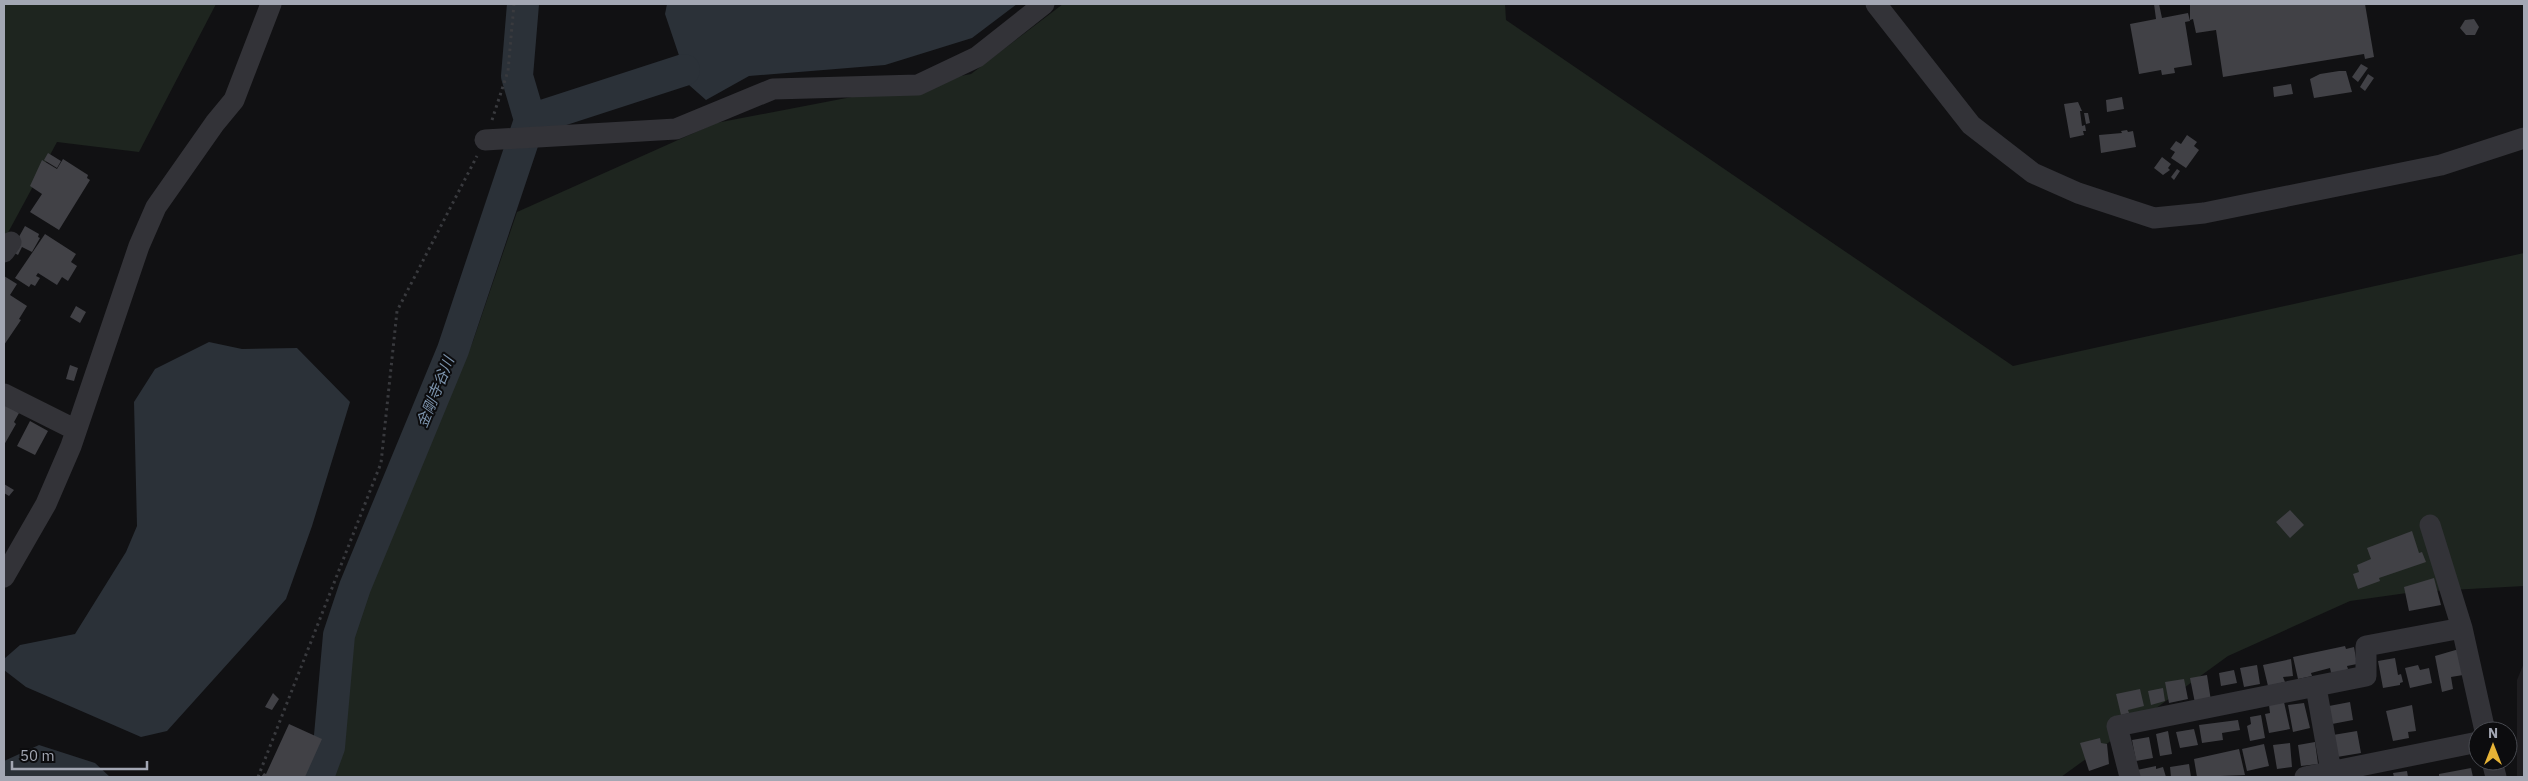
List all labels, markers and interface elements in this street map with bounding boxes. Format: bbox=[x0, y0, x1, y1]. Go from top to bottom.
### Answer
water label: 金剛寺谷川 bbox=[412, 352, 459, 430]
north arrow bbox=[2468, 721, 2518, 771]
text: N bbox=[2488, 724, 2498, 742]
scale bar bbox=[12, 738, 148, 770]
text: 50 m bbox=[20, 746, 55, 765]

